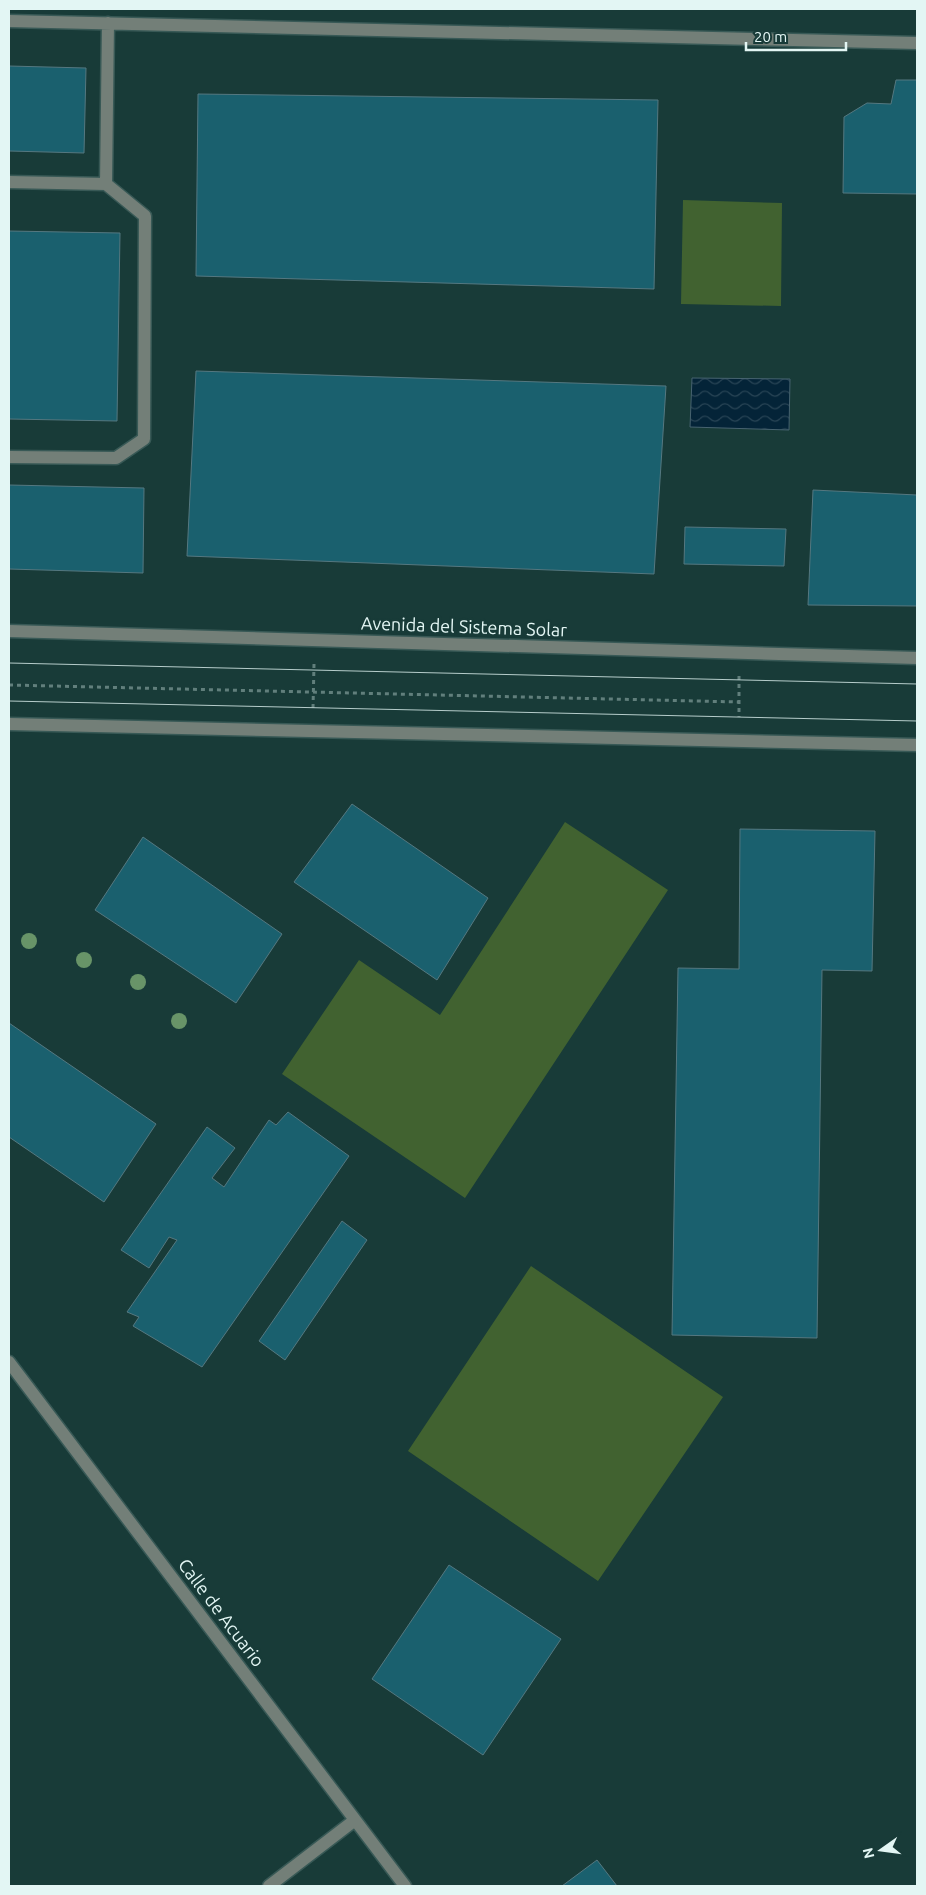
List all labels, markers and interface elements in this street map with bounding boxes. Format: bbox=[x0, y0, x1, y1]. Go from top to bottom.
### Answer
scale bar bbox=[746, 20, 846, 52]
text: 20 m bbox=[754, 28, 787, 45]
street label: Avenida del Sistema Solar bbox=[361, 612, 568, 640]
street label: Calle de Acuario bbox=[175, 1555, 269, 1670]
north arrow bbox=[856, 1825, 906, 1875]
text: N bbox=[859, 1846, 877, 1860]

